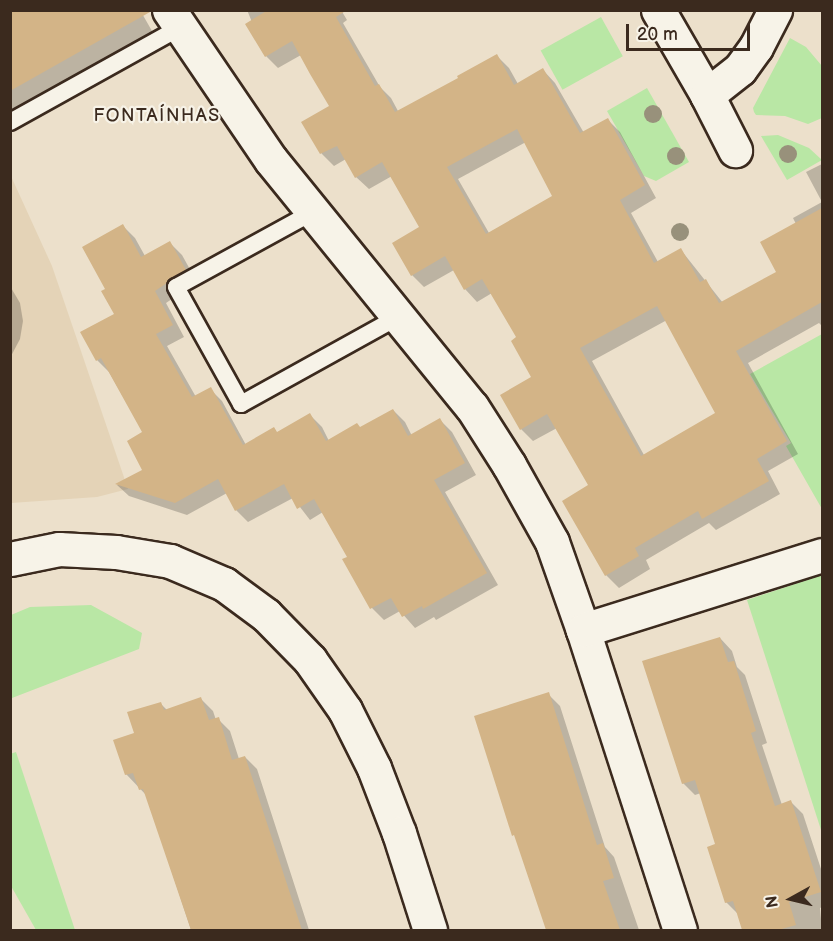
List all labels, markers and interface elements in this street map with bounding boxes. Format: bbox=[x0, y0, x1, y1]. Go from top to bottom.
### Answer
scale bar bbox=[629, 12, 754, 50]
text: 20 m bbox=[637, 24, 678, 45]
district label: FONTAÍNHAS bbox=[93, 105, 221, 127]
north arrow bbox=[761, 869, 821, 929]
text: N bbox=[762, 894, 783, 909]

